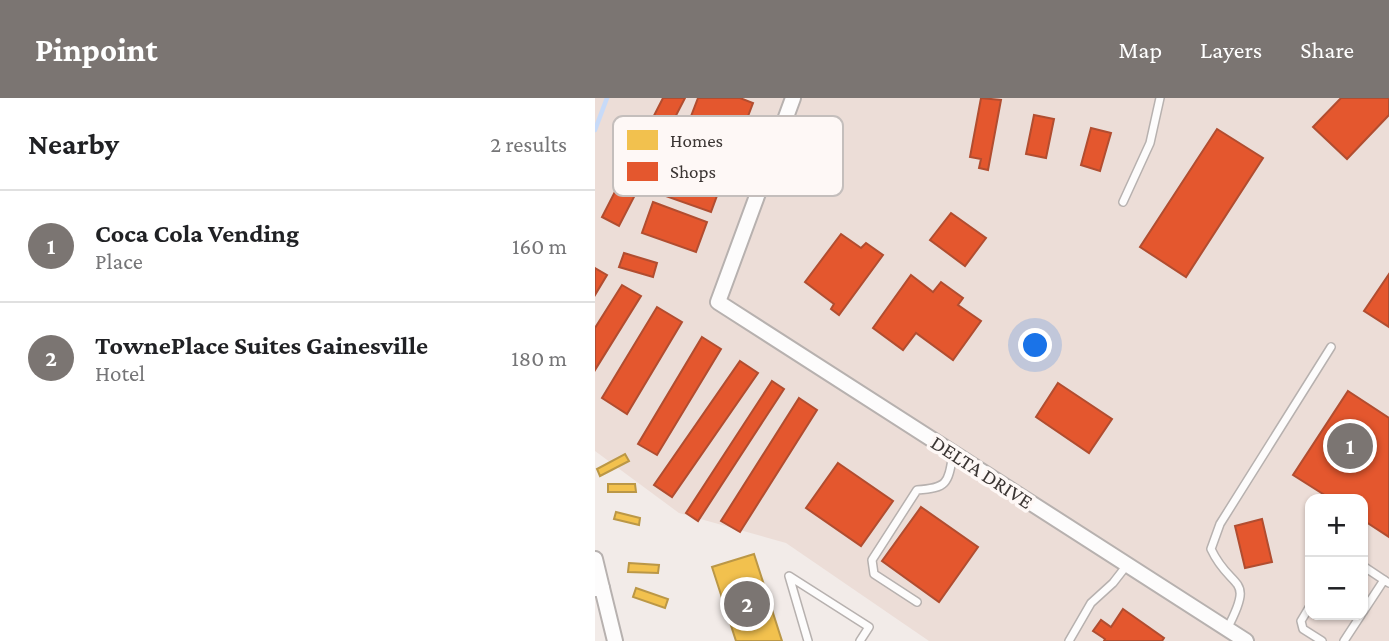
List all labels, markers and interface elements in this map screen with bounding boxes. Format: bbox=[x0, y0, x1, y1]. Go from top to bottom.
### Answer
text: Pinpoint bbox=[35, 31, 158, 68]
text: Map bbox=[1118, 36, 1162, 63]
text: Layers bbox=[1200, 36, 1262, 63]
text: Share bbox=[1300, 36, 1354, 63]
legend bbox=[613, 116, 843, 196]
text: Nearby bbox=[28, 127, 119, 160]
text: Homes bbox=[670, 130, 723, 151]
text: 2 results bbox=[490, 131, 567, 157]
text: Shops bbox=[670, 161, 716, 182]
text: Coca Cola Vending bbox=[95, 219, 299, 248]
text: 1 bbox=[47, 233, 55, 259]
text: 160 m bbox=[512, 233, 567, 259]
text: Place bbox=[95, 248, 143, 274]
your location bbox=[1018, 328, 1052, 362]
text: TownePlace Suites Gainesville bbox=[95, 331, 428, 360]
text: 2 bbox=[45, 345, 57, 371]
text: 180 m bbox=[511, 345, 567, 371]
text: Hotel bbox=[95, 360, 145, 386]
pin: 1 bbox=[1327, 420, 1373, 472]
street label: DELTA DRIVE bbox=[927, 430, 1037, 514]
map controls bbox=[1305, 494, 1368, 620]
button: + bbox=[1305, 494, 1368, 557]
button: − bbox=[1305, 557, 1368, 620]
pin: 2 bbox=[724, 578, 770, 630]

